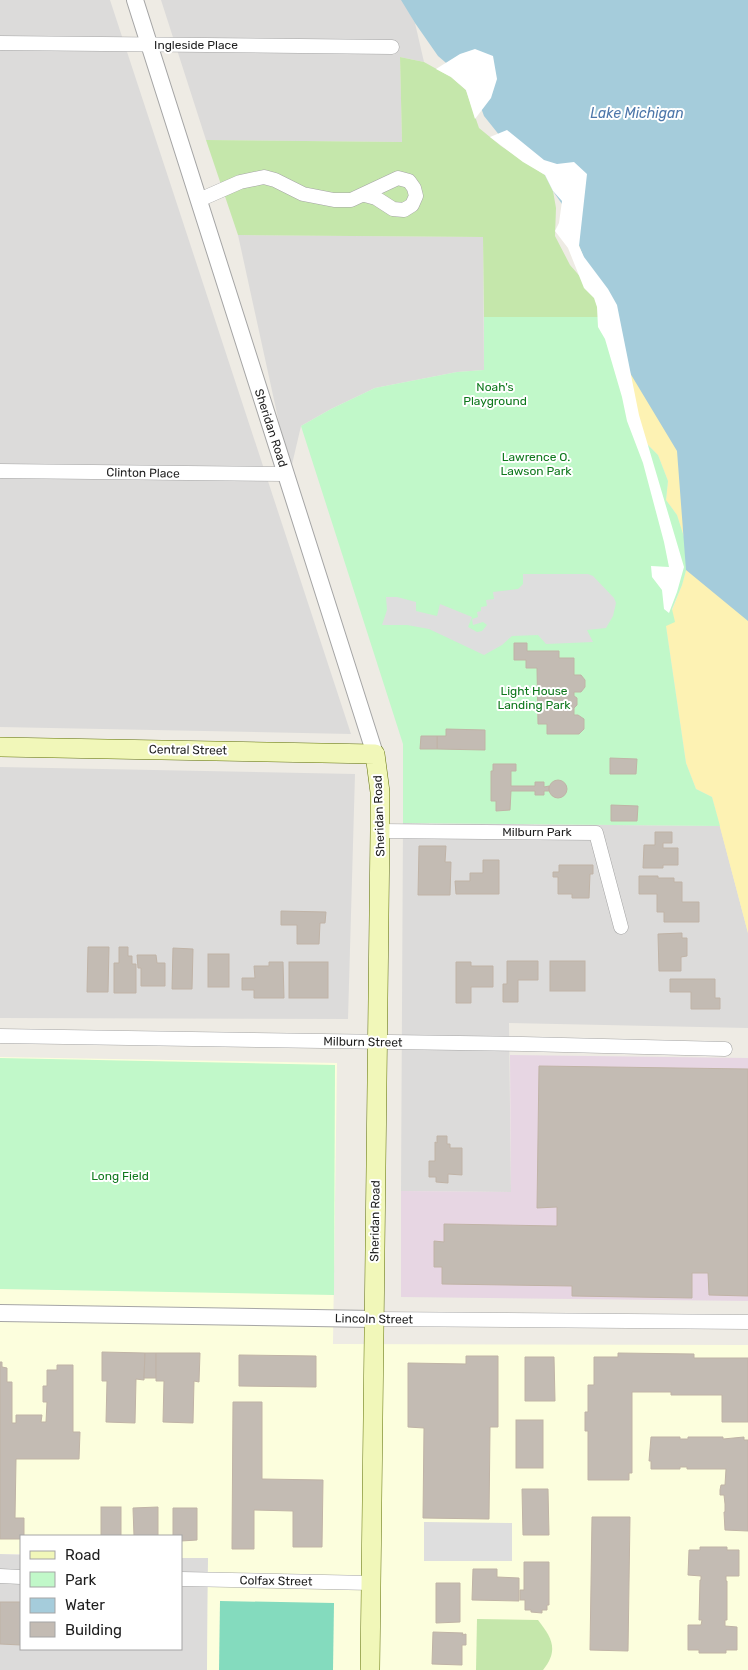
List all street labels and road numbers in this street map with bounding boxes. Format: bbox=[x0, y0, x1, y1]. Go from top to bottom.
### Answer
street label: Ingleside Place bbox=[154, 38, 238, 52]
street label: Sheridan Road bbox=[252, 387, 290, 469]
street label: Clinton Place bbox=[106, 465, 180, 481]
street label: Central Street bbox=[149, 742, 228, 758]
street label: Sheridan Road bbox=[371, 775, 387, 857]
street label: Milburn Park bbox=[502, 825, 573, 839]
street label: Milburn Street bbox=[323, 1034, 403, 1050]
street label: Sheridan Road bbox=[367, 1180, 383, 1262]
street label: Lincoln Street bbox=[335, 1311, 414, 1327]
street label: Colfax Street bbox=[239, 1573, 313, 1589]

